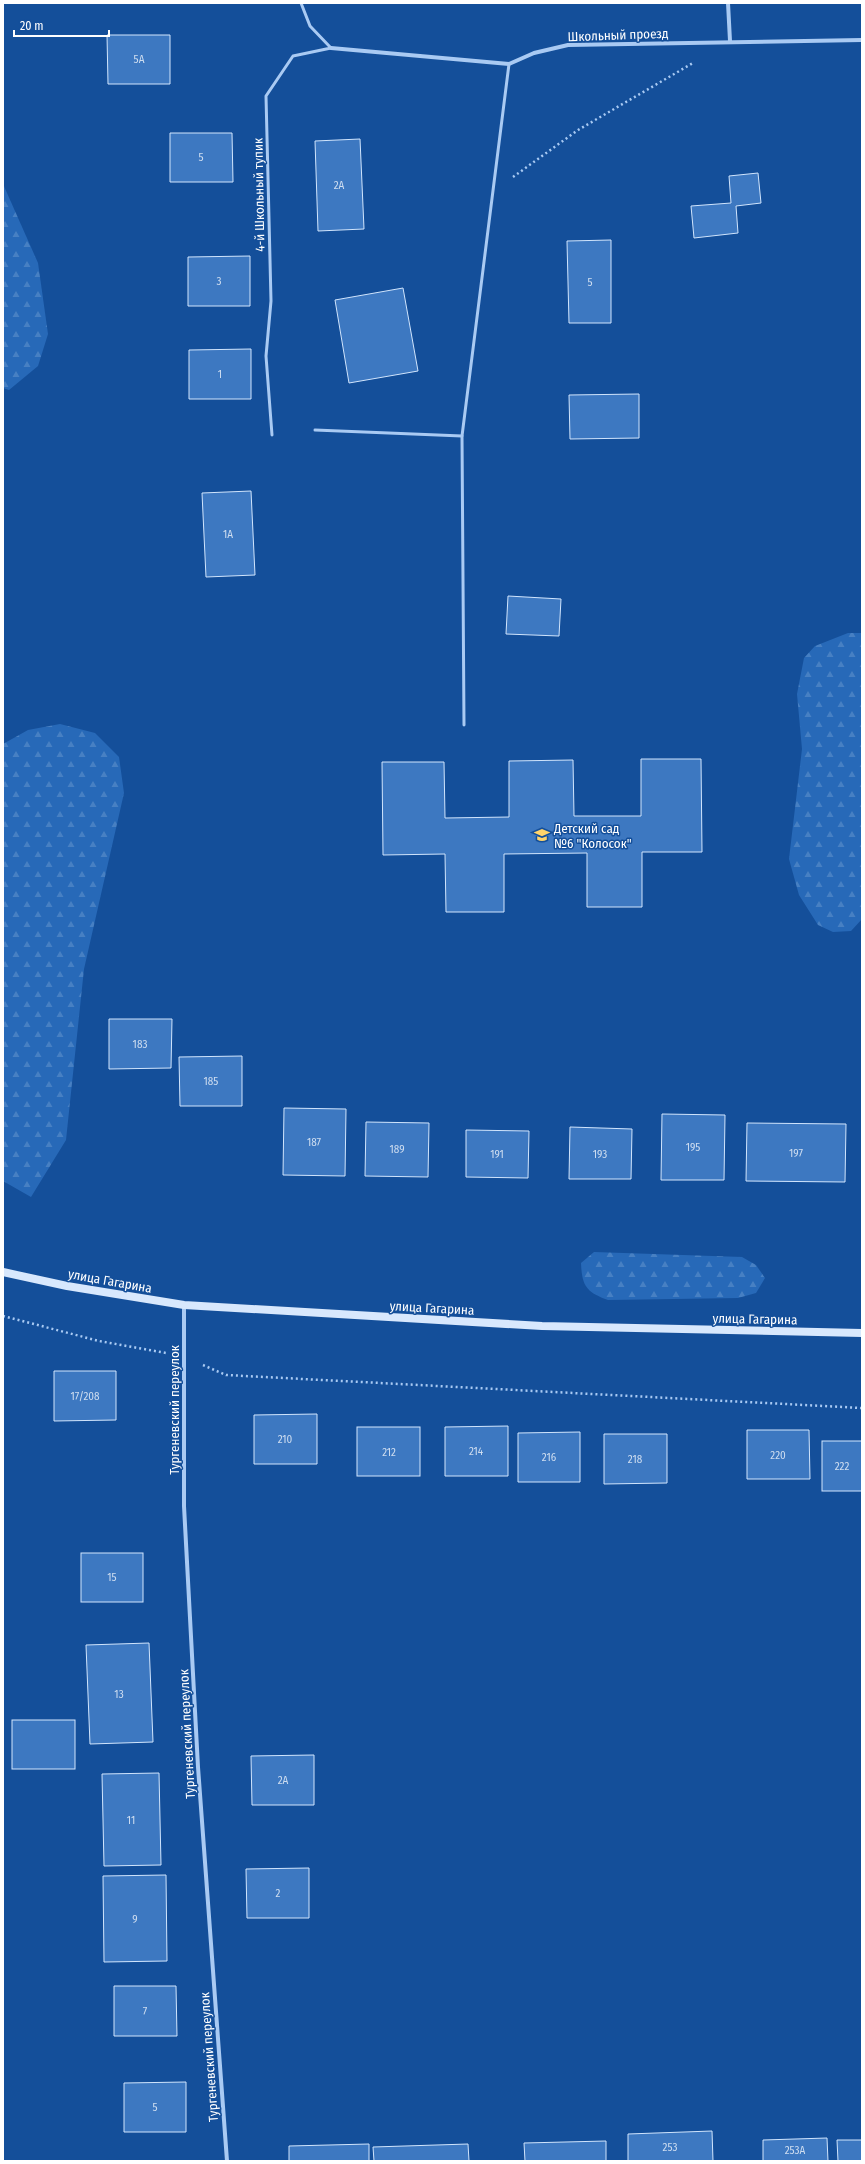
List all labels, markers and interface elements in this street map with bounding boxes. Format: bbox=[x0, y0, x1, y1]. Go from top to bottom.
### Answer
scale bar bbox=[14, 12, 109, 38]
text: 20 m bbox=[20, 19, 44, 33]
street label: Школьный проезд bbox=[567, 26, 669, 44]
house number: 5А bbox=[134, 53, 145, 66]
street label: 4-й Школьный тупик bbox=[251, 138, 267, 252]
house number: 5 bbox=[198, 151, 204, 164]
house number: 2А bbox=[334, 179, 345, 192]
house number: 3 bbox=[217, 275, 222, 288]
house number: 5 bbox=[587, 276, 593, 289]
house number: 1 bbox=[218, 368, 222, 381]
house number: 1А bbox=[223, 528, 233, 541]
place label: Детский сад №6 "Колосок" bbox=[553, 821, 632, 851]
school or university icon: Детский сад №6 "Колосок" bbox=[533, 826, 551, 844]
house number: 183 bbox=[133, 1038, 147, 1051]
house number: 185 bbox=[204, 1075, 218, 1088]
house number: 187 bbox=[307, 1136, 322, 1149]
house number: 195 bbox=[686, 1141, 700, 1154]
house number: 189 bbox=[390, 1143, 404, 1156]
house number: 197 bbox=[789, 1147, 804, 1160]
house number: 191 bbox=[490, 1148, 504, 1161]
house number: 193 bbox=[593, 1148, 607, 1161]
street label: улица Гагарина bbox=[67, 1266, 153, 1296]
street label: улица Гагарина bbox=[389, 1298, 475, 1318]
street label: улица Гагарина bbox=[712, 1311, 798, 1327]
street label: Тургеневский переулок bbox=[167, 1345, 182, 1475]
house number: 17/208 bbox=[70, 1390, 100, 1403]
house number: 210 bbox=[278, 1433, 293, 1446]
house number: 214 bbox=[469, 1445, 484, 1458]
house number: 212 bbox=[382, 1446, 396, 1459]
house number: 220 bbox=[770, 1449, 786, 1462]
house number: 216 bbox=[542, 1451, 557, 1464]
house number: 218 bbox=[628, 1453, 643, 1466]
house number: 222 bbox=[835, 1460, 849, 1473]
house number: 15 bbox=[107, 1571, 117, 1584]
street label: Тургеневский переулок bbox=[176, 1669, 198, 1799]
house number: 13 bbox=[114, 1688, 124, 1701]
house number: 2А bbox=[278, 1774, 289, 1787]
house number: 11 bbox=[127, 1814, 135, 1827]
house number: 2 bbox=[276, 1887, 281, 1900]
house number: 9 bbox=[132, 1913, 138, 1926]
street label: Тургеневский переулок bbox=[197, 1992, 221, 2122]
house number: 7 bbox=[143, 2005, 148, 2018]
house number: 5 bbox=[152, 2101, 158, 2114]
house number: 253 bbox=[663, 2141, 677, 2154]
house number: 253А bbox=[785, 2144, 805, 2157]

